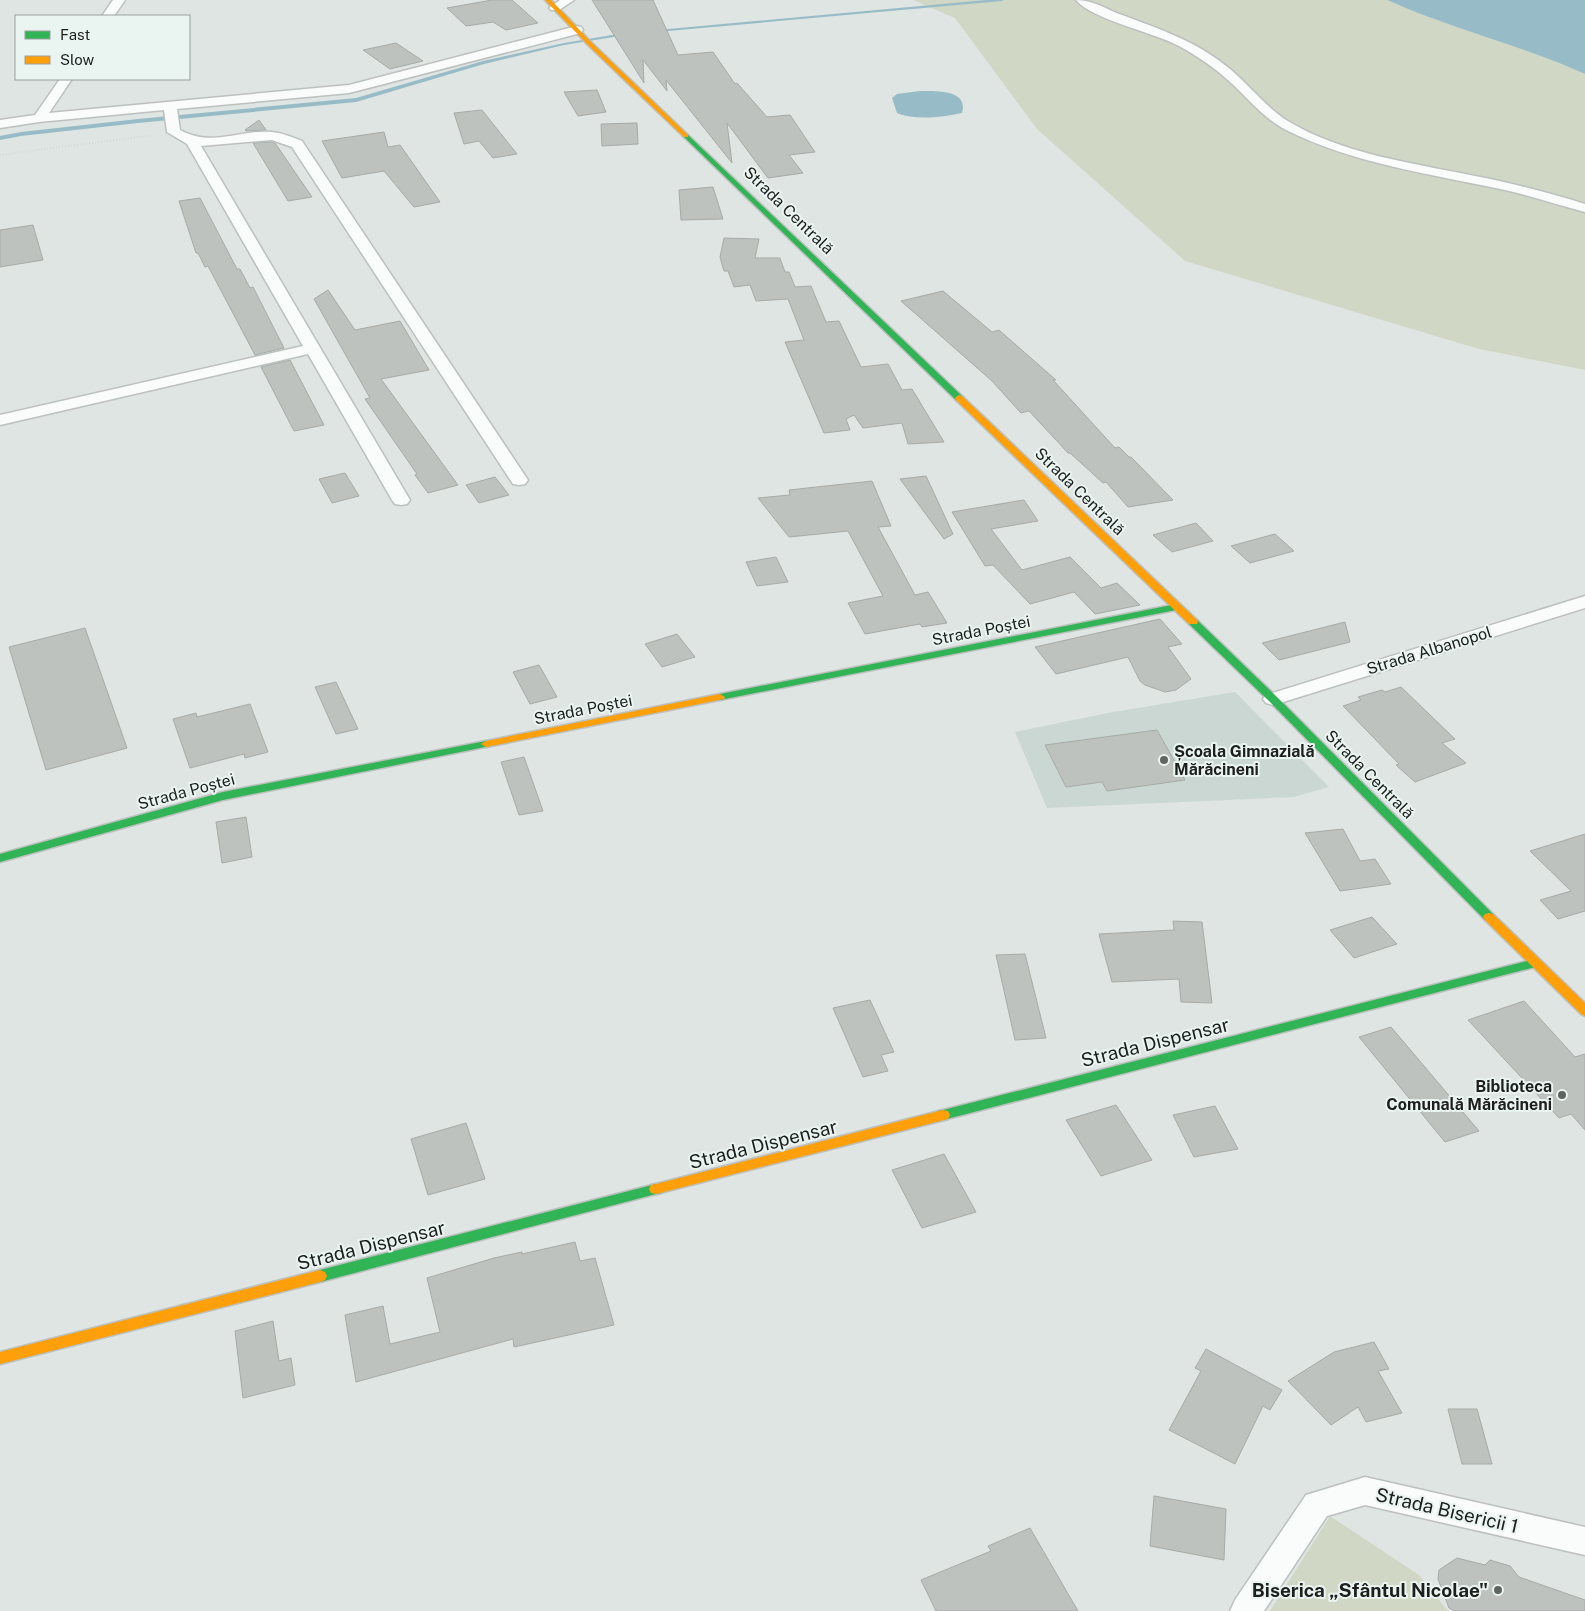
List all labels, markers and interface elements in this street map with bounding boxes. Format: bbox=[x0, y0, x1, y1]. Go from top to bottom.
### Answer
legend bbox=[15, 15, 190, 80]
text: Fast bbox=[60, 26, 90, 43]
text: Slow bbox=[60, 51, 95, 68]
street label: Strada Centrală bbox=[740, 163, 837, 258]
street label: Strada Centrală bbox=[1031, 444, 1128, 539]
street label: Strada Poștei bbox=[930, 612, 1032, 649]
street label: Strada Albanopol bbox=[1364, 622, 1494, 679]
street label: Strada Poștei bbox=[532, 691, 634, 728]
street label: Strada Centrală bbox=[1321, 726, 1418, 823]
place label: Școala Gimnazială Mărăcineni bbox=[1174, 742, 1315, 779]
marker: Școala Gimnazială Mărăcineni bbox=[1158, 754, 1170, 766]
street label: Strada Poștei bbox=[136, 769, 237, 814]
street label: Strada Dispensar bbox=[1079, 1013, 1231, 1071]
place label: Biblioteca Comunală Mărăcineni bbox=[1386, 1077, 1552, 1114]
marker: Biblioteca Comunală Mărăcineni bbox=[1556, 1089, 1568, 1101]
street label: Strada Dispensar bbox=[687, 1115, 839, 1173]
street label: Strada Dispensar bbox=[295, 1216, 447, 1274]
street label: Strada Bisericii 1 bbox=[1373, 1483, 1521, 1537]
place label: Biserica „Sfântul Nicolae" bbox=[1252, 1579, 1488, 1601]
marker: Biserica „Sfântul Nicolae" bbox=[1492, 1584, 1504, 1596]

